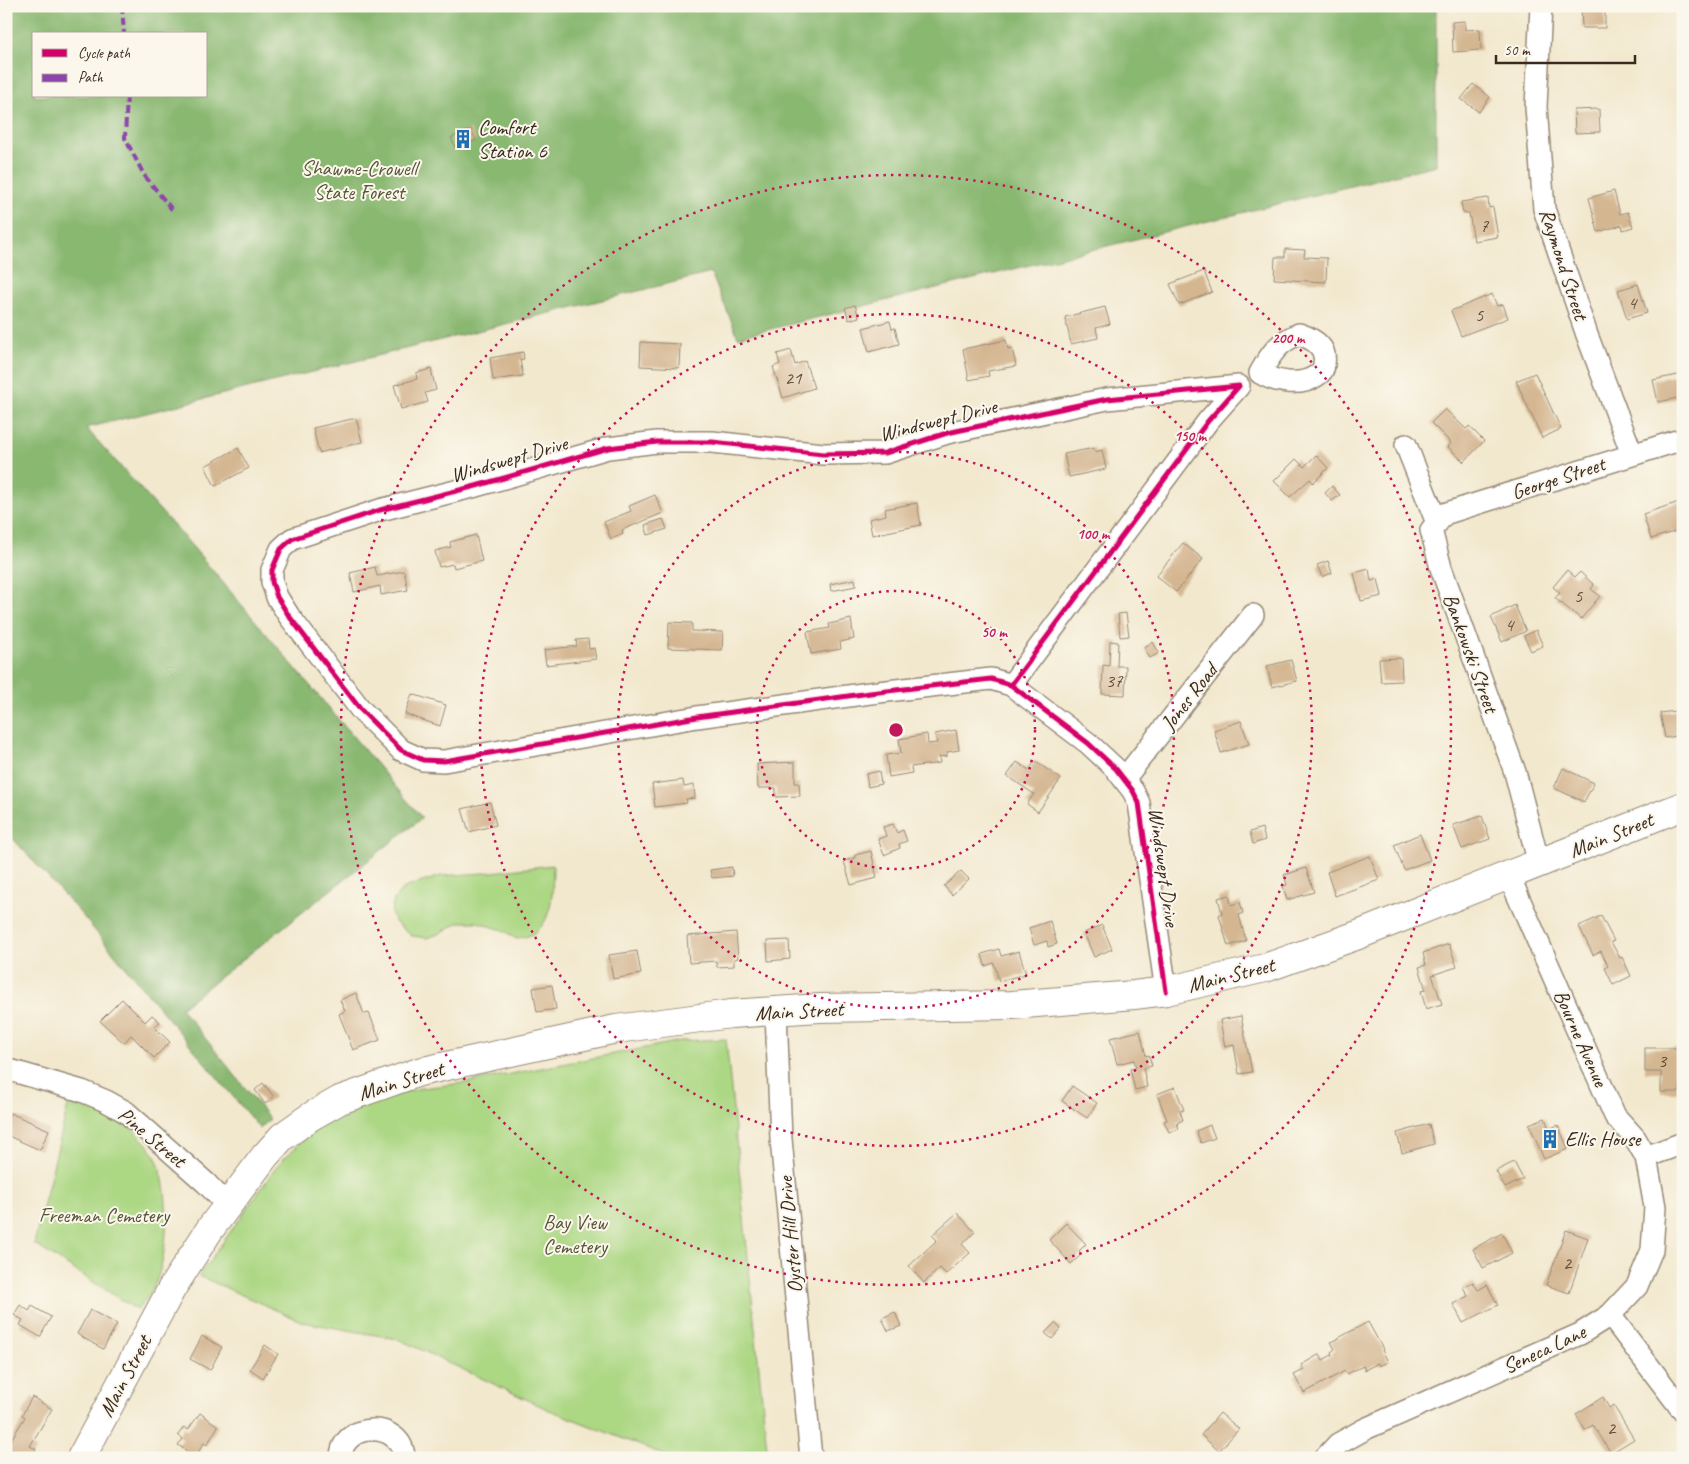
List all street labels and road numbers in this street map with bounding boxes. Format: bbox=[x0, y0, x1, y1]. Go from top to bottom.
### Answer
street label: Raymond Street bbox=[1534, 205, 1595, 325]
street label: Windswept Drive bbox=[877, 392, 1001, 447]
street label: Windswept Drive bbox=[448, 429, 572, 488]
street label: George Street bbox=[1508, 450, 1610, 505]
street label: Bankowski Street bbox=[1437, 590, 1505, 718]
street label: Jones Road bbox=[1154, 656, 1225, 736]
street label: Windswept Drive bbox=[1143, 806, 1186, 930]
street label: Main Street bbox=[1565, 806, 1659, 864]
street label: Main Street bbox=[1185, 951, 1279, 998]
street label: Bourne Avenue bbox=[1548, 985, 1614, 1092]
street label: Main Street bbox=[754, 996, 846, 1026]
street label: Main Street bbox=[355, 1055, 449, 1106]
street label: Pine Street bbox=[113, 1101, 193, 1174]
street label: Oyster Hill Drive bbox=[772, 1173, 808, 1294]
street label: Seneca Lane bbox=[1498, 1318, 1591, 1379]
street label: Main Street bbox=[93, 1329, 158, 1421]

